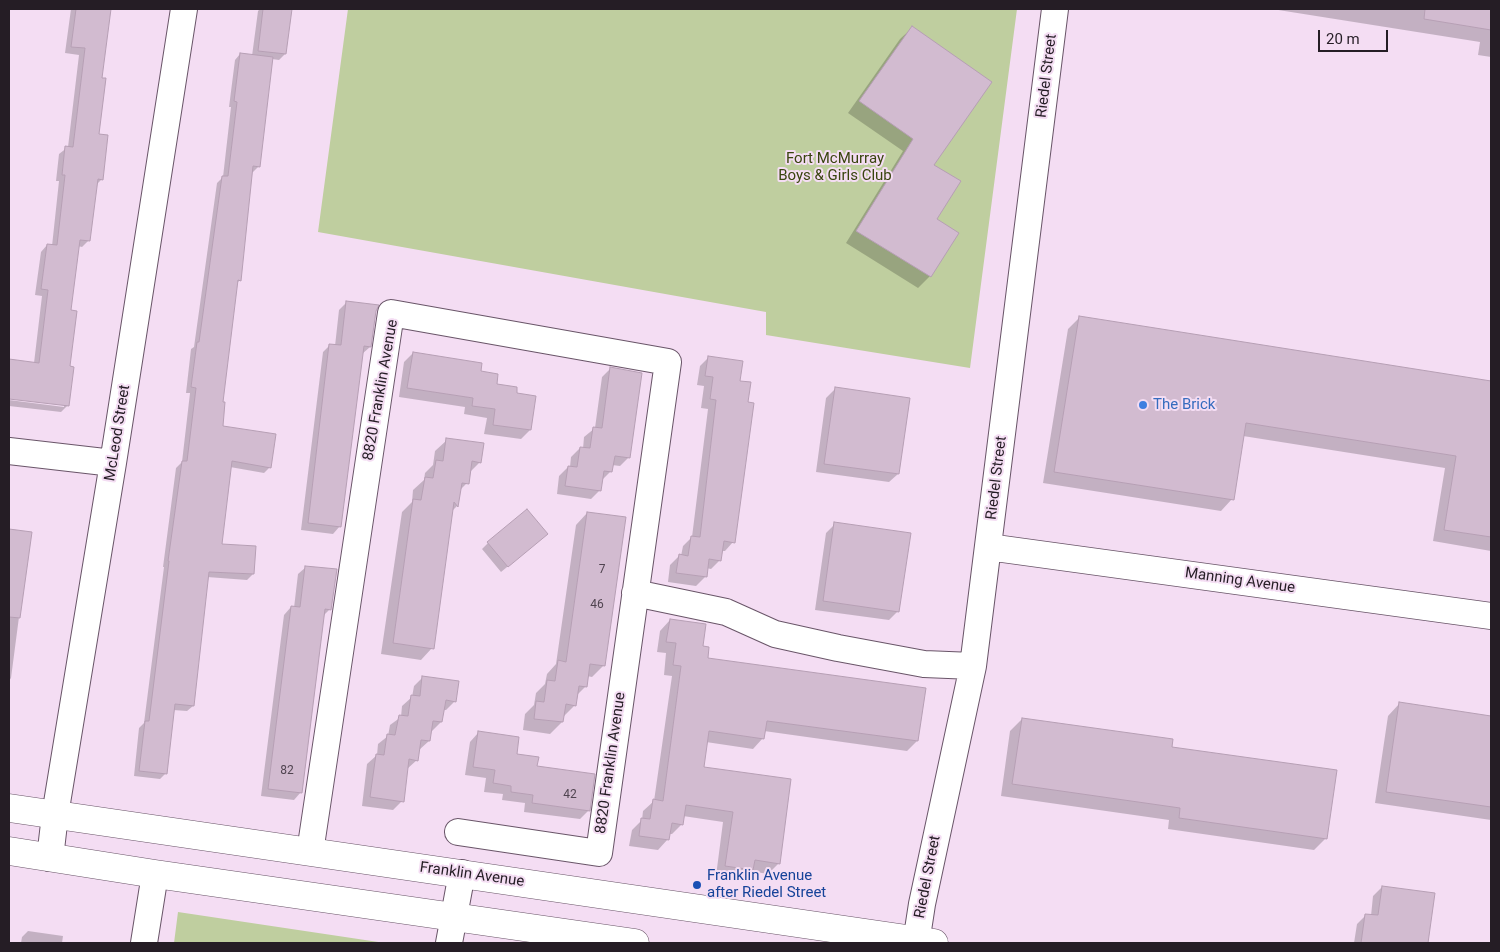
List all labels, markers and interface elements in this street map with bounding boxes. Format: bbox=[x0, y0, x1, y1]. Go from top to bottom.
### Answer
scale bar bbox=[1320, 20, 1390, 52]
text: 20 m bbox=[1326, 30, 1360, 48]
street label: Riedel Street bbox=[1033, 33, 1061, 119]
park label: Fort McMurray Boys & Girls Club bbox=[778, 150, 892, 185]
street label: 8820 Franklin Avenue bbox=[360, 318, 402, 462]
street label: McLeod Street bbox=[102, 384, 134, 482]
place label: The Brick bbox=[1153, 396, 1215, 414]
marker: The Brick bbox=[1137, 399, 1149, 411]
street label: Riedel Street bbox=[983, 435, 1011, 521]
house number: 7 bbox=[599, 563, 605, 577]
street label: Manning Avenue bbox=[1184, 564, 1296, 598]
house number: 46 bbox=[590, 598, 604, 612]
street label: 8820 Franklin Avenue bbox=[592, 691, 630, 835]
house number: 82 bbox=[280, 764, 294, 778]
house number: 42 bbox=[563, 788, 577, 802]
street label: Riedel Street bbox=[911, 834, 945, 920]
street label: Franklin Avenue bbox=[419, 859, 525, 891]
place label: Franklin Avenue after Riedel Street bbox=[707, 867, 826, 902]
marker: Franklin Avenue after Riedel Street bbox=[691, 879, 703, 891]

